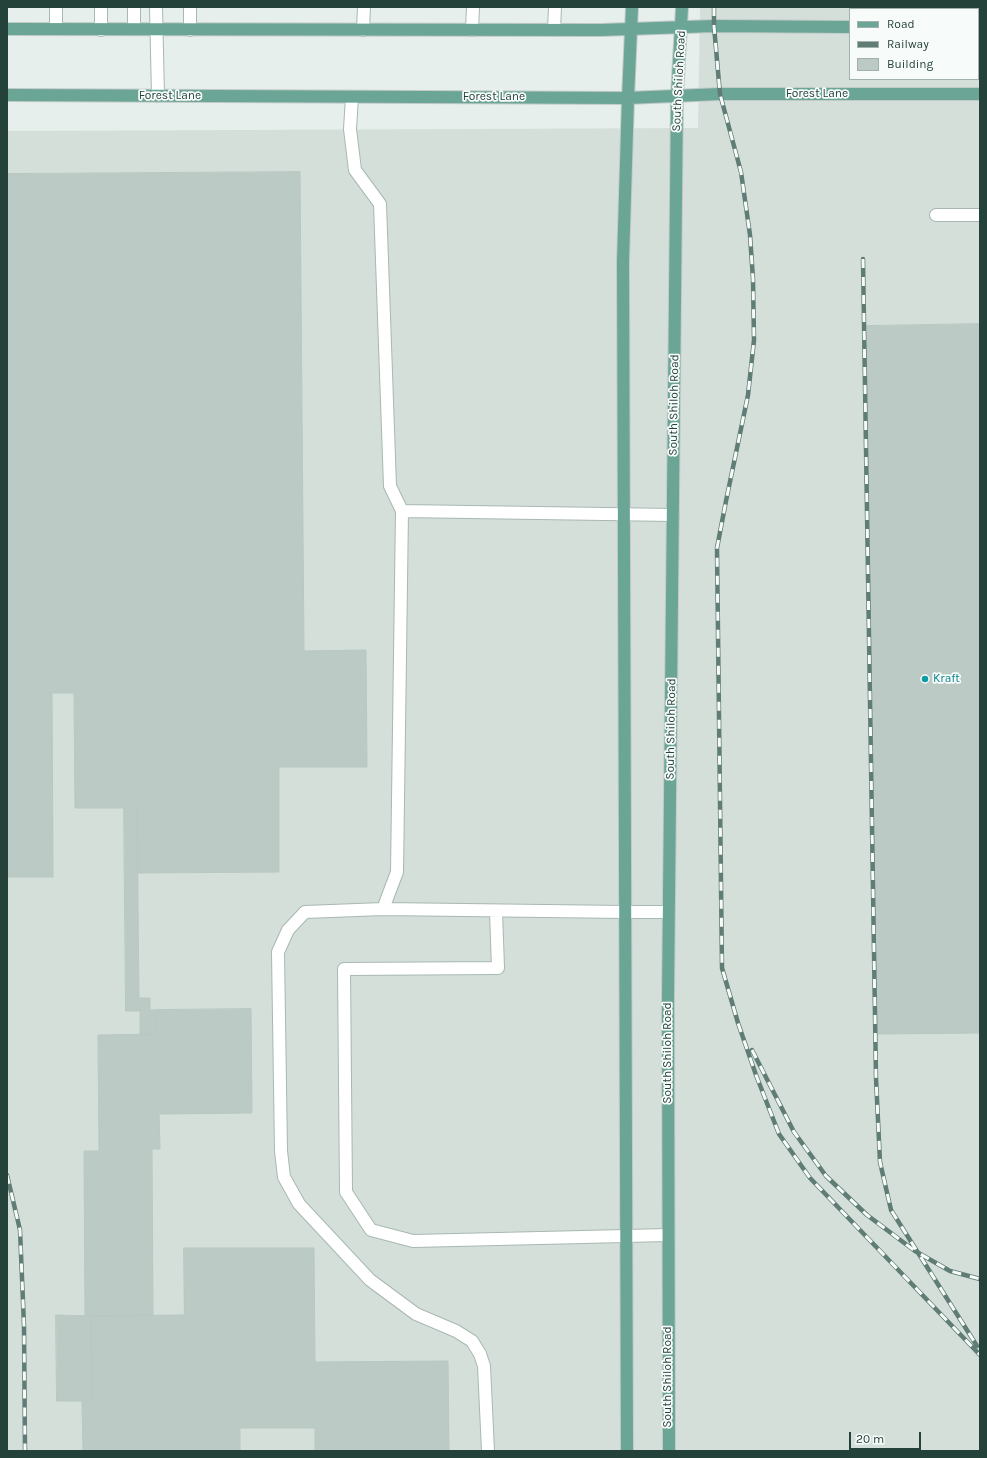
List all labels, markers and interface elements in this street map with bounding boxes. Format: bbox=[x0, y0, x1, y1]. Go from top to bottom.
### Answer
legend bbox=[849, 8, 979, 80]
text: Road bbox=[887, 17, 915, 31]
street label: South Shiloh Road bbox=[669, 30, 689, 132]
text: Railway bbox=[887, 37, 929, 51]
text: Building bbox=[887, 57, 933, 71]
street label: Forest Lane bbox=[786, 87, 848, 101]
street label: Forest Lane bbox=[139, 89, 201, 103]
street label: Forest Lane bbox=[463, 90, 525, 104]
street label: South Shiloh Road bbox=[666, 354, 682, 456]
place label: Kraft bbox=[933, 672, 960, 686]
marker: Kraft bbox=[920, 674, 930, 684]
street label: South Shiloh Road bbox=[663, 678, 679, 780]
street label: South Shiloh Road bbox=[661, 1002, 675, 1104]
street label: South Shiloh Road bbox=[661, 1326, 675, 1428]
scale bar bbox=[851, 1424, 923, 1450]
text: 20 m bbox=[856, 1432, 884, 1446]

